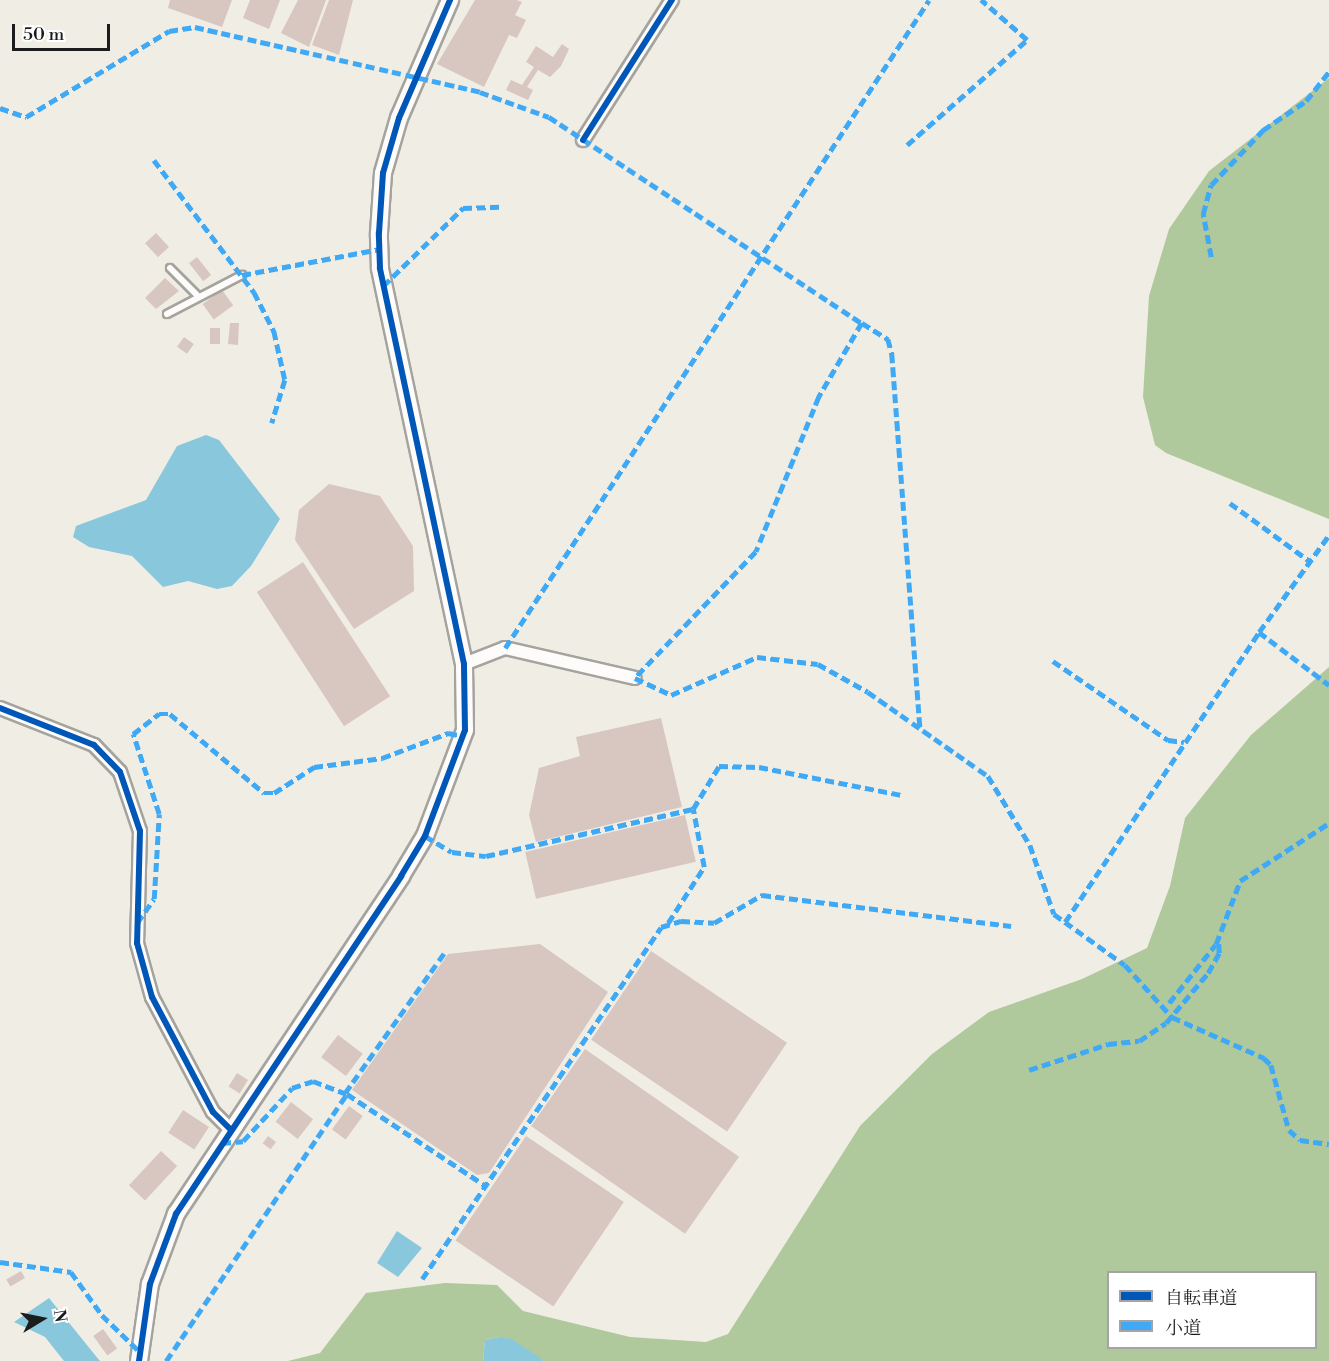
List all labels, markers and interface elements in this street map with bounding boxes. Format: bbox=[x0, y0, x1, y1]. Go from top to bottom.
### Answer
scale bar bbox=[15, 12, 112, 50]
text: 50 m bbox=[23, 23, 64, 46]
legend bbox=[1107, 1271, 1317, 1349]
text: 自転車道 bbox=[1165, 1287, 1237, 1310]
north arrow bbox=[12, 1289, 72, 1349]
text: N bbox=[49, 1308, 71, 1324]
text: 小道 bbox=[1165, 1317, 1201, 1340]

